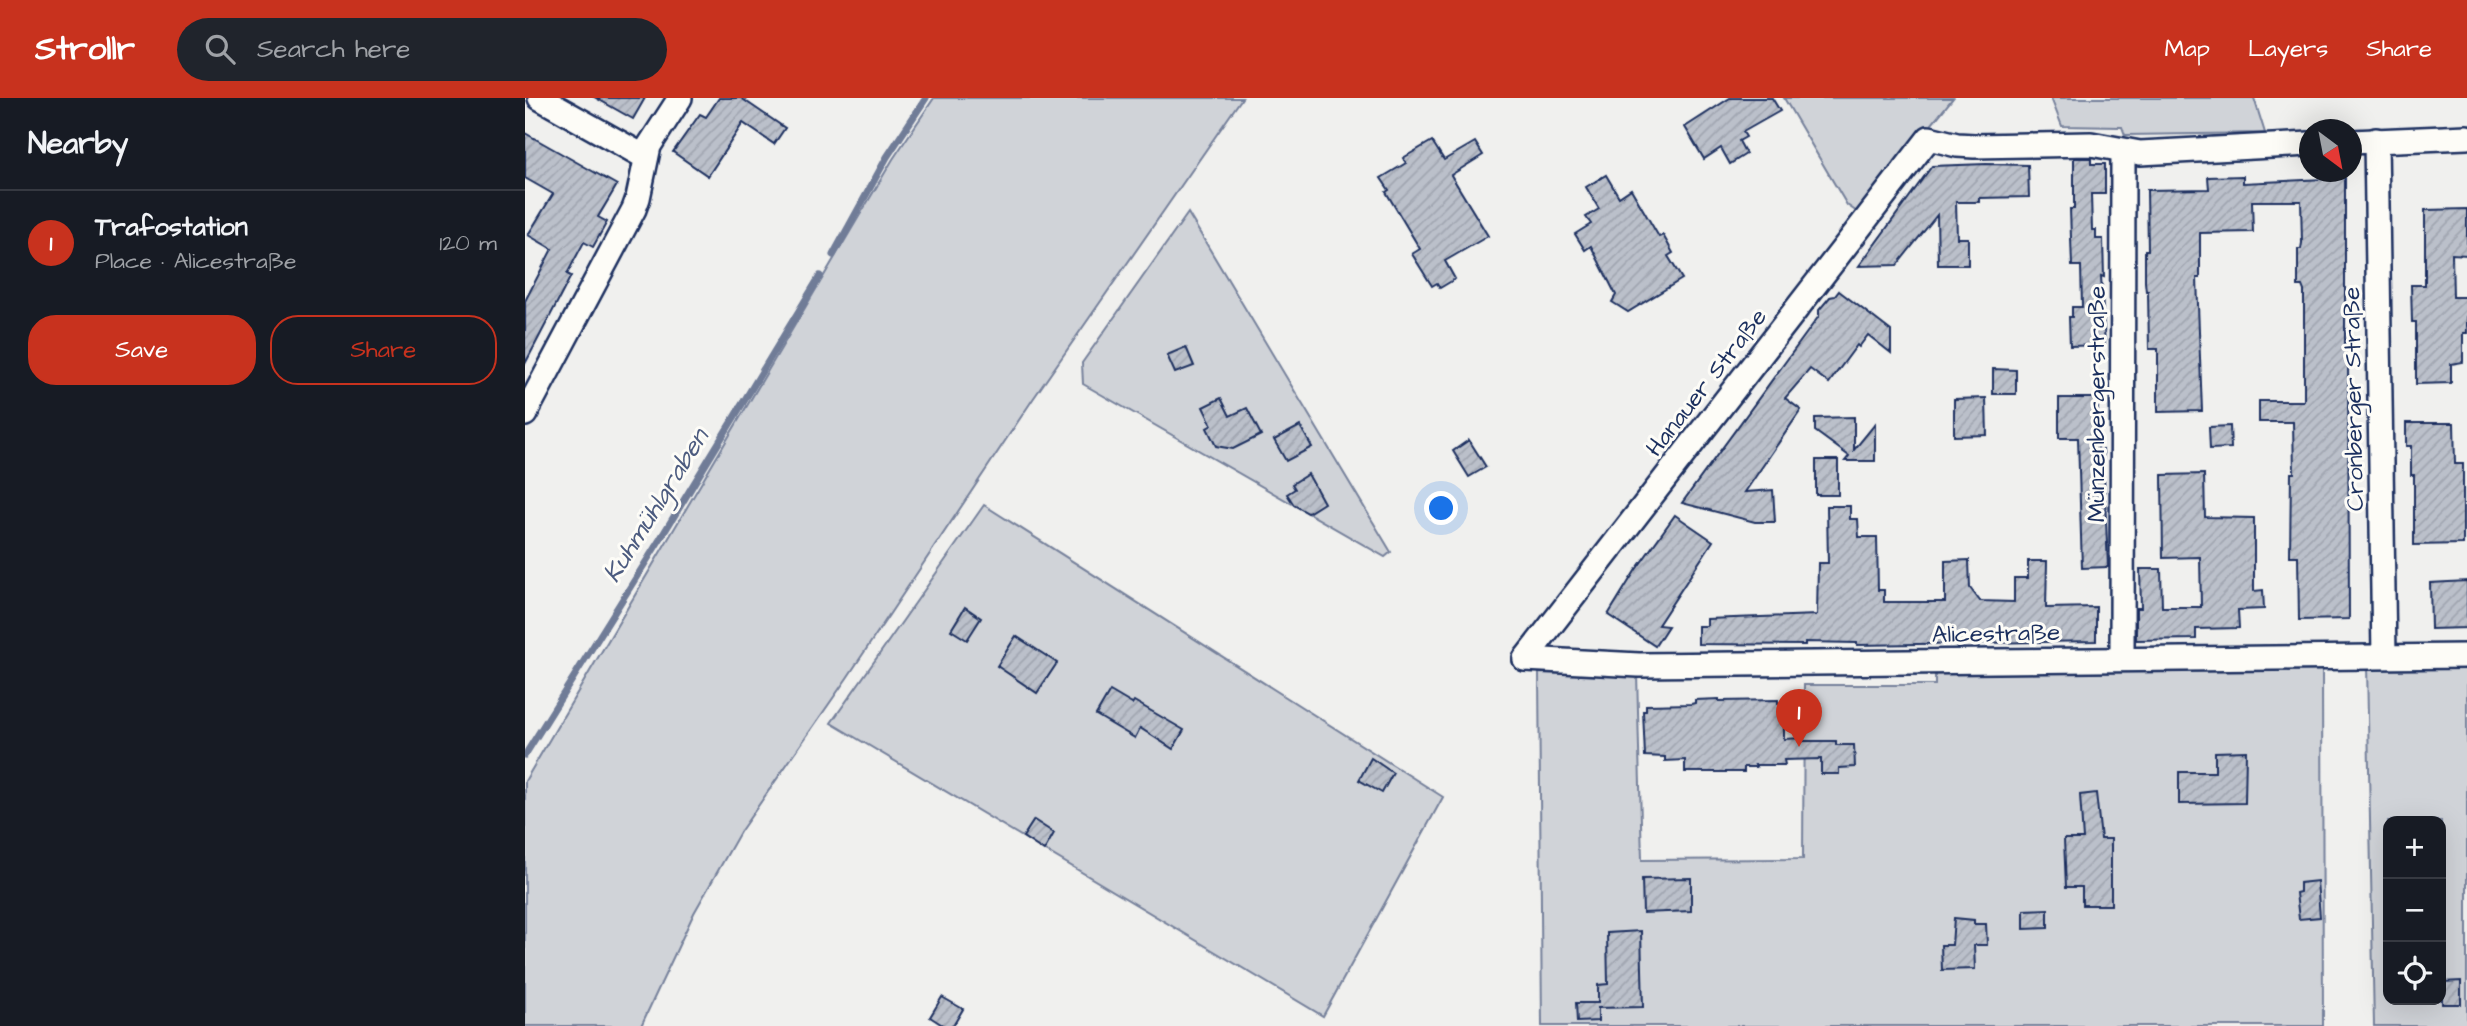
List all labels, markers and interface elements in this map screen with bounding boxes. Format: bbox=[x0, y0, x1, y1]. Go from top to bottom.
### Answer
search box bbox=[177, 18, 667, 81]
text: Strollr bbox=[35, 26, 135, 72]
icon: search bbox=[201, 30, 239, 68]
text: Search here bbox=[257, 31, 410, 67]
text: Map bbox=[2165, 32, 2210, 66]
text: Layers bbox=[2248, 32, 2328, 66]
text: Share bbox=[2366, 32, 2432, 66]
north arrow bbox=[2299, 119, 2362, 182]
text: Nearby bbox=[28, 123, 128, 165]
text: Trafostation bbox=[95, 209, 248, 245]
text: 1 bbox=[50, 227, 52, 259]
text: 120 m bbox=[439, 227, 497, 259]
text: Place · Alicestraße bbox=[95, 245, 297, 277]
street label: Münzenbergerstraße bbox=[2080, 286, 2115, 522]
street label: Cronberger Straße bbox=[2335, 287, 2374, 511]
street label: Hanauer Straße bbox=[1638, 301, 1775, 464]
button: Save bbox=[28, 315, 256, 385]
button: Share bbox=[270, 315, 497, 385]
water label: Kuhmühlgraben bbox=[594, 420, 719, 590]
your location bbox=[1424, 491, 1458, 525]
street label: Alicestraße bbox=[1932, 616, 2060, 652]
pin: 1 bbox=[1776, 689, 1822, 747]
map controls bbox=[2383, 816, 2446, 1005]
button: + bbox=[2383, 816, 2446, 879]
button: − bbox=[2383, 879, 2446, 942]
button: locate bbox=[2383, 942, 2446, 1005]

